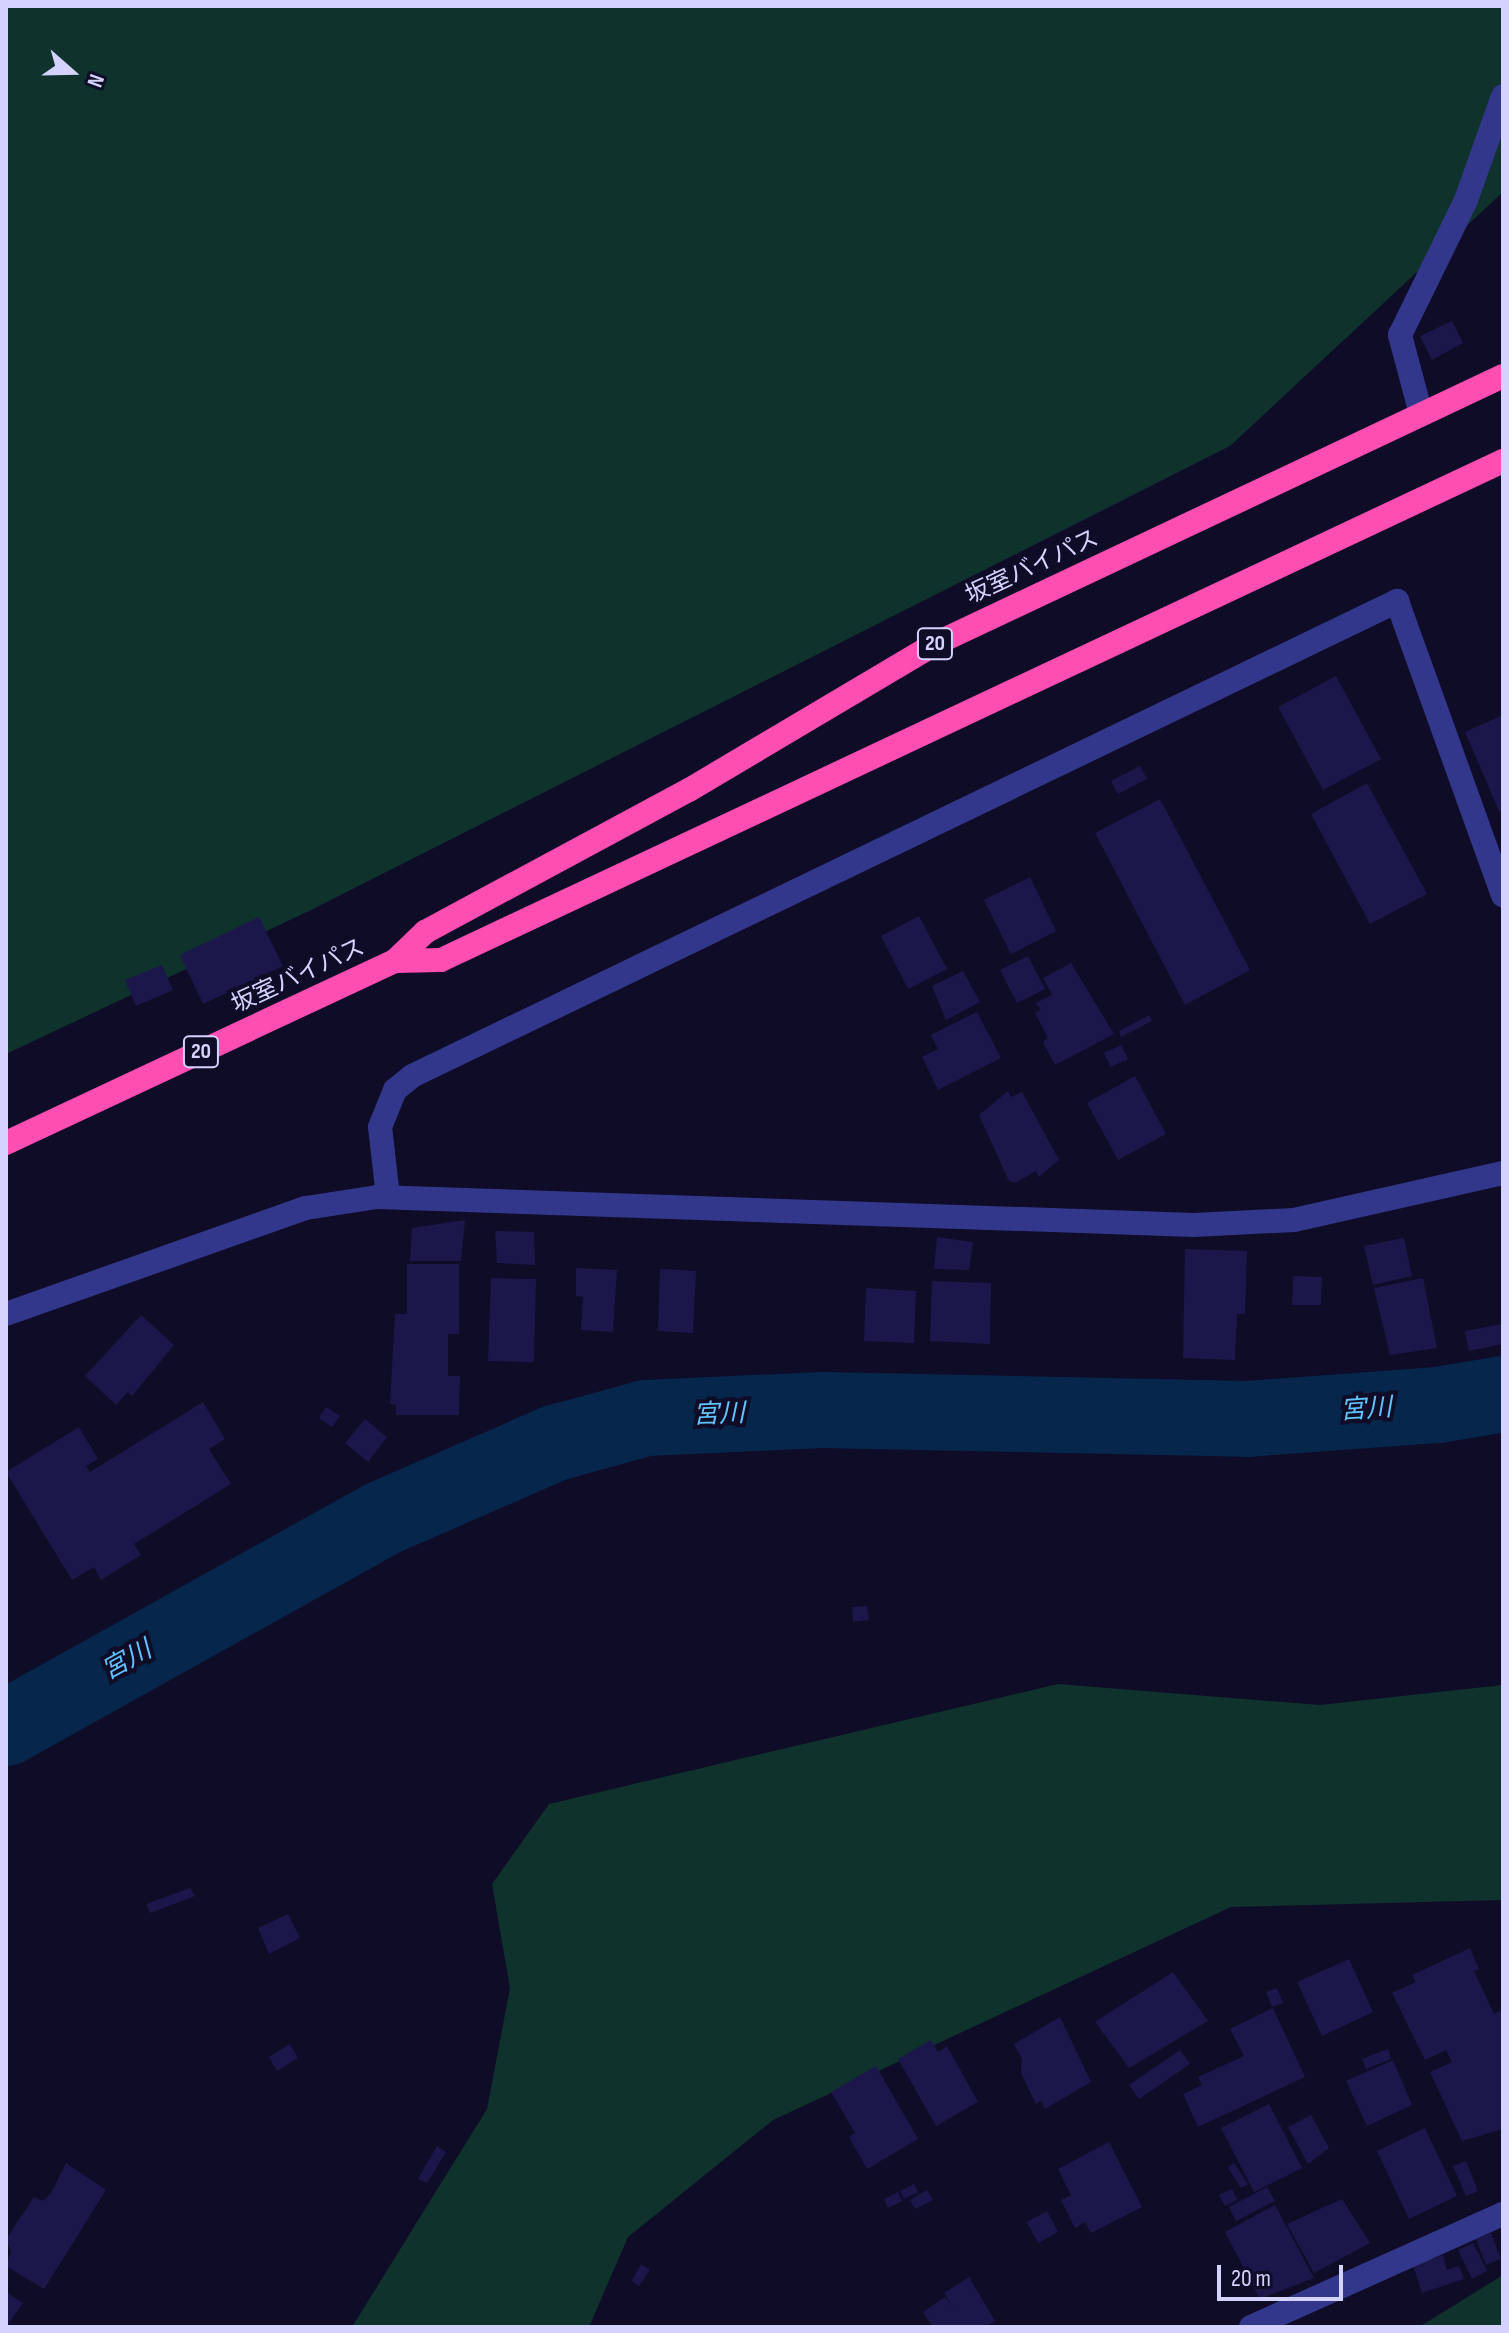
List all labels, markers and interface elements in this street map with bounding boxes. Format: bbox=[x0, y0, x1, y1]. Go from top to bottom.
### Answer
north arrow bbox=[32, 32, 112, 112]
text: N bbox=[80, 70, 110, 91]
street label: 坂室バイパス bbox=[961, 524, 1103, 610]
road number: 20 bbox=[915, 626, 955, 662]
street label: 坂室バイパス bbox=[227, 933, 369, 1019]
road number: 20 bbox=[181, 1034, 221, 1070]
water label: 宮川 bbox=[1339, 1393, 1393, 1427]
water label: 宮川 bbox=[692, 1399, 746, 1431]
water label: 宮川 bbox=[97, 1635, 157, 1687]
scale bar bbox=[1221, 2249, 1347, 2299]
text: 20 m bbox=[1231, 2264, 1271, 2293]

